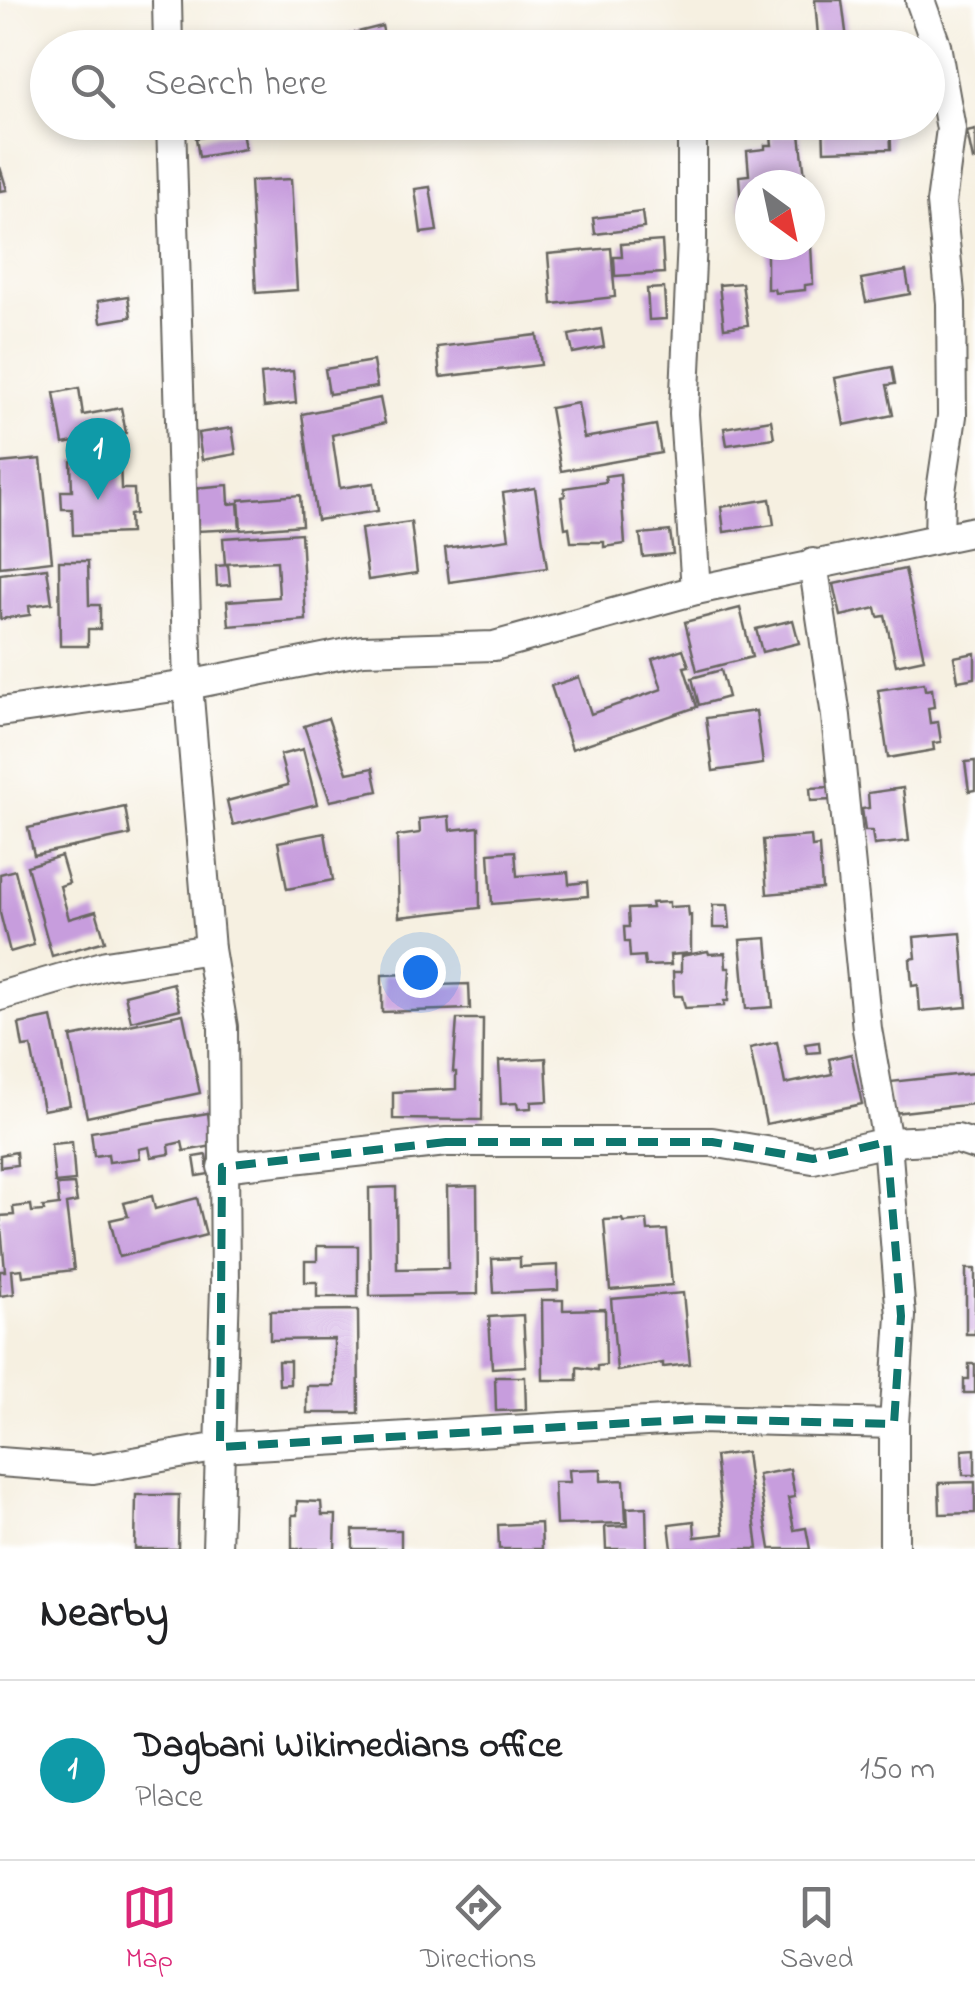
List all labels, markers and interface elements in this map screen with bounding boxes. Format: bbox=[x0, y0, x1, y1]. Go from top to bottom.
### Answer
search box bbox=[30, 30, 945, 140]
text: Search here bbox=[145, 57, 327, 113]
icon: search bbox=[65, 58, 120, 113]
north arrow bbox=[735, 170, 825, 260]
pin: 1 bbox=[66, 418, 130, 500]
your location bbox=[395, 947, 446, 998]
text: Nearby bbox=[40, 1584, 168, 1645]
text: Dagbani Wikimedians office bbox=[135, 1719, 562, 1775]
text: 1 bbox=[67, 1747, 78, 1794]
text: 150 m bbox=[860, 1747, 935, 1794]
text: Place bbox=[135, 1775, 203, 1822]
tab: Map bbox=[122, 1880, 177, 1981]
tab: Directions bbox=[420, 1880, 537, 1981]
tab: Saved bbox=[780, 1880, 853, 1981]

